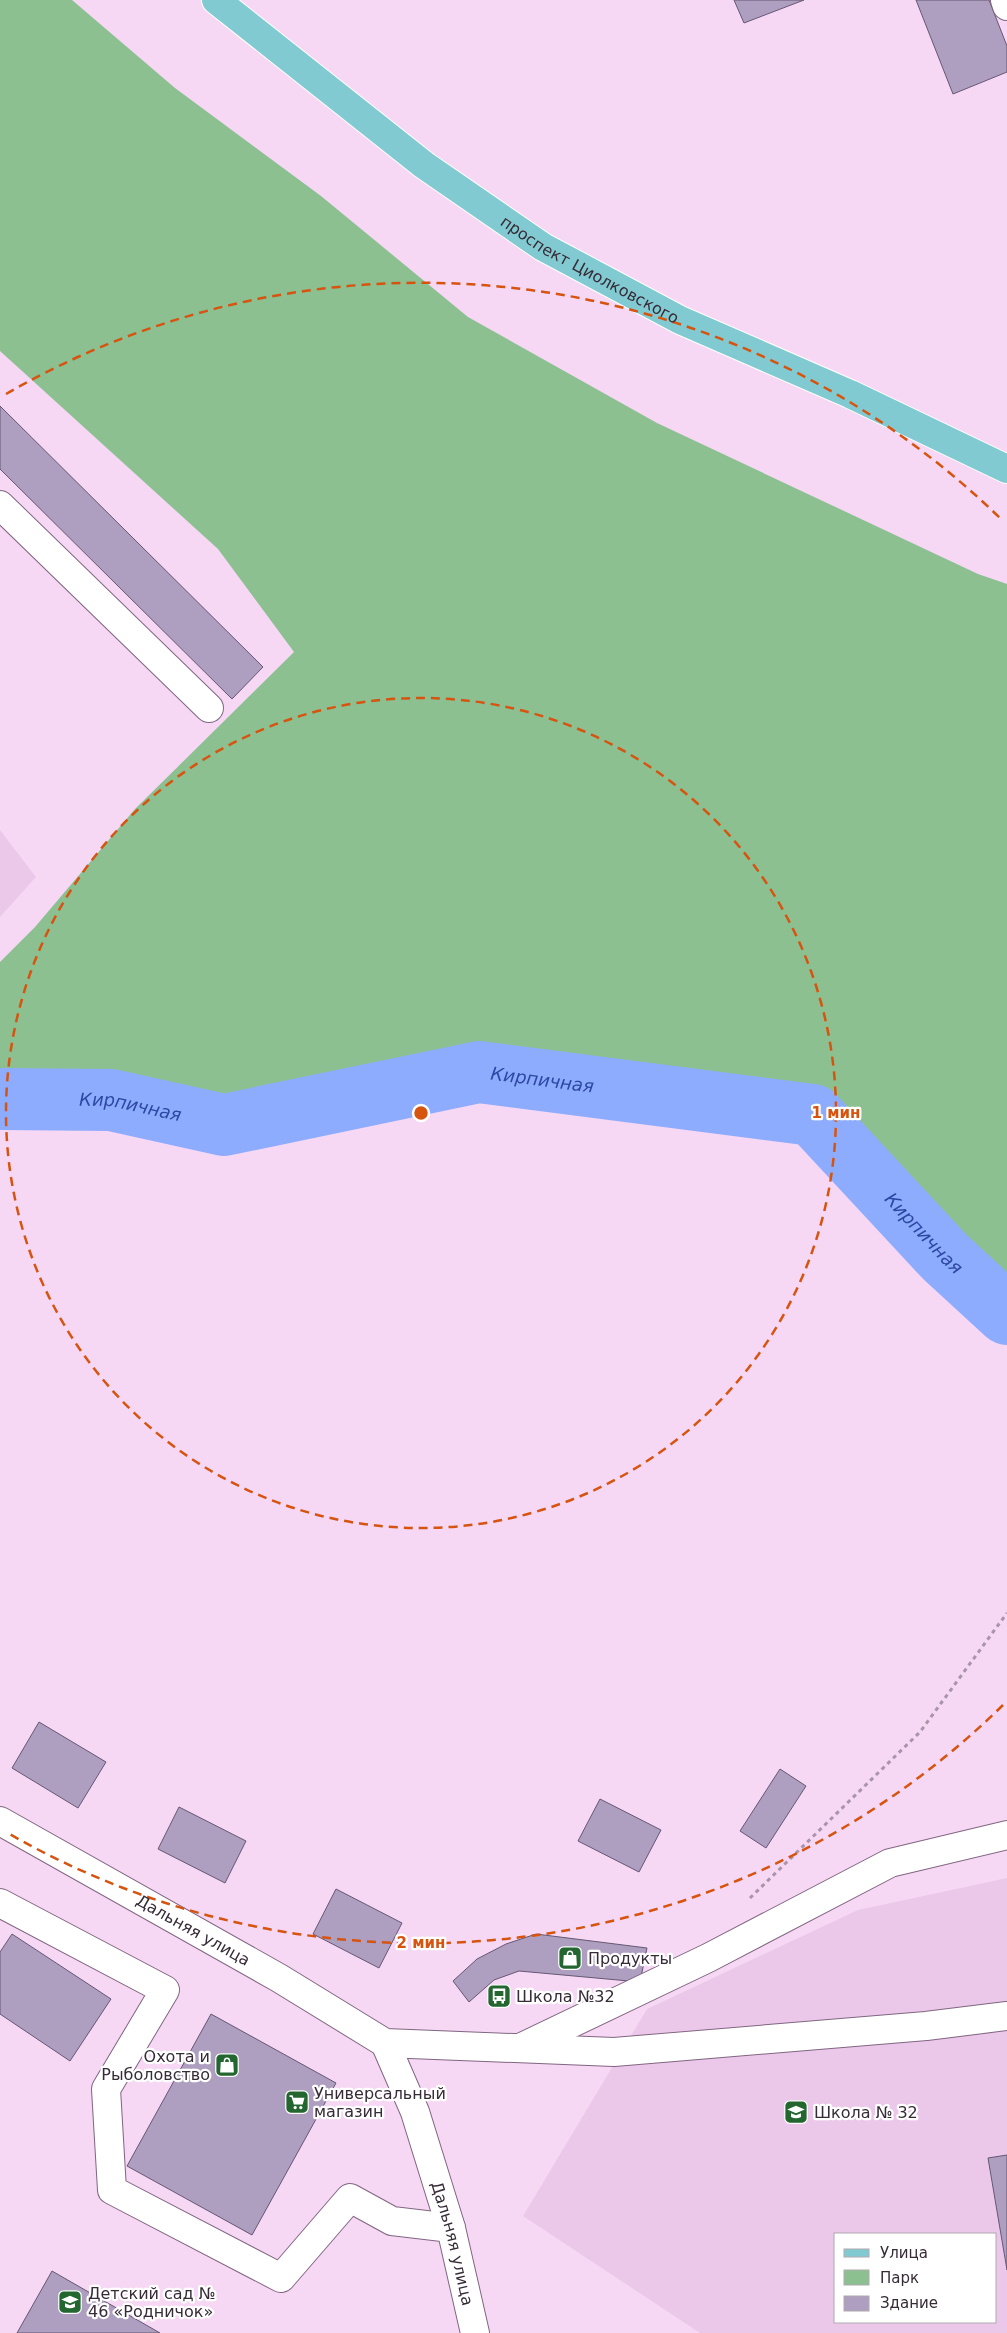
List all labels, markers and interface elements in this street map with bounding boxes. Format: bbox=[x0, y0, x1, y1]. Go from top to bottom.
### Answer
street label: проспект Циолковского bbox=[497, 212, 682, 328]
water label: Кирпичная bbox=[490, 1063, 595, 1097]
water label: Кирпичная bbox=[79, 1089, 184, 1125]
centre of rings bbox=[412, 1104, 430, 1122]
text: 1 мин bbox=[812, 1104, 860, 1122]
water label: Кирпичная bbox=[881, 1188, 967, 1278]
street label: Дальняя улица bbox=[133, 1891, 253, 1970]
text: 2 мин bbox=[397, 1934, 445, 1952]
shop icon: Продукты bbox=[557, 1945, 583, 1971]
place label: Продукты bbox=[588, 1949, 672, 1968]
bus stop icon: Школа №32 bbox=[486, 1983, 512, 2009]
place label: Школа №32 bbox=[516, 1987, 615, 2006]
place label: Охота и Рыболовство bbox=[101, 2047, 210, 2084]
shop icon: Охота и Рыболовство bbox=[214, 2052, 240, 2078]
place label: Универсальный магазин bbox=[314, 2084, 446, 2121]
supermarket icon: Универсальный магазин bbox=[284, 2089, 310, 2115]
school or university icon: Школа № 32 bbox=[783, 2099, 809, 2125]
place label: Школа № 32 bbox=[814, 2103, 918, 2122]
street label: Дальняя улица bbox=[427, 2179, 477, 2307]
legend bbox=[834, 2233, 997, 2323]
text: Улица bbox=[880, 2244, 928, 2262]
text: Парк bbox=[880, 2269, 919, 2287]
place label: Детский сад № 46 «Родничок» bbox=[88, 2284, 215, 2321]
school or university icon: Детский сад № 46 «Родничок» bbox=[57, 2289, 83, 2315]
text: Здание bbox=[880, 2294, 938, 2312]

